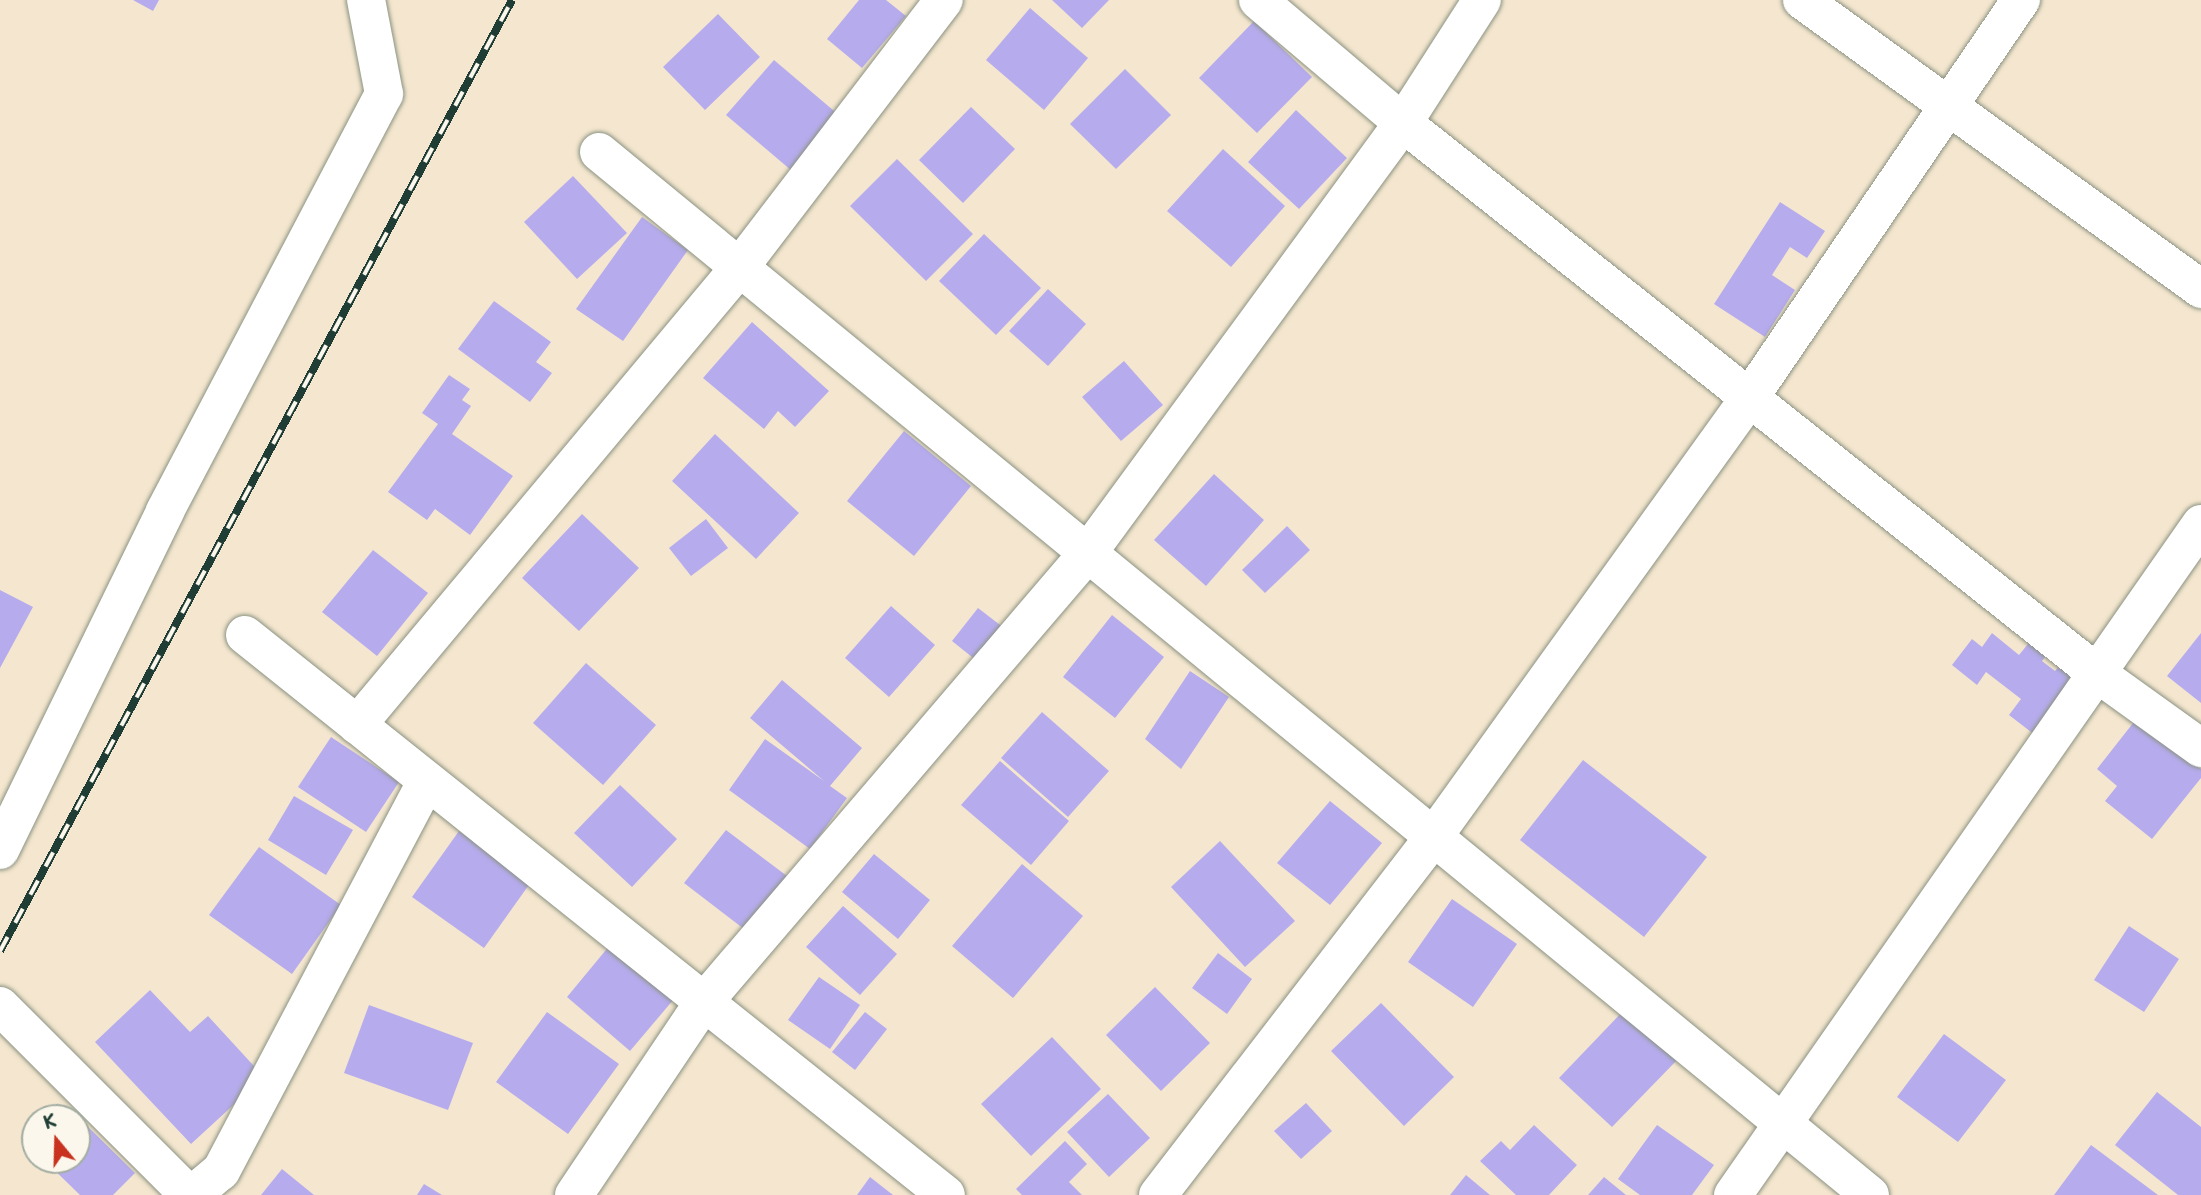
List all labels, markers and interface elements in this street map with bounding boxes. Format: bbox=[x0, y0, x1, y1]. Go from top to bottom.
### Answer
north arrow bbox=[21, 1104, 91, 1174]
text: K bbox=[40, 1107, 60, 1134]

